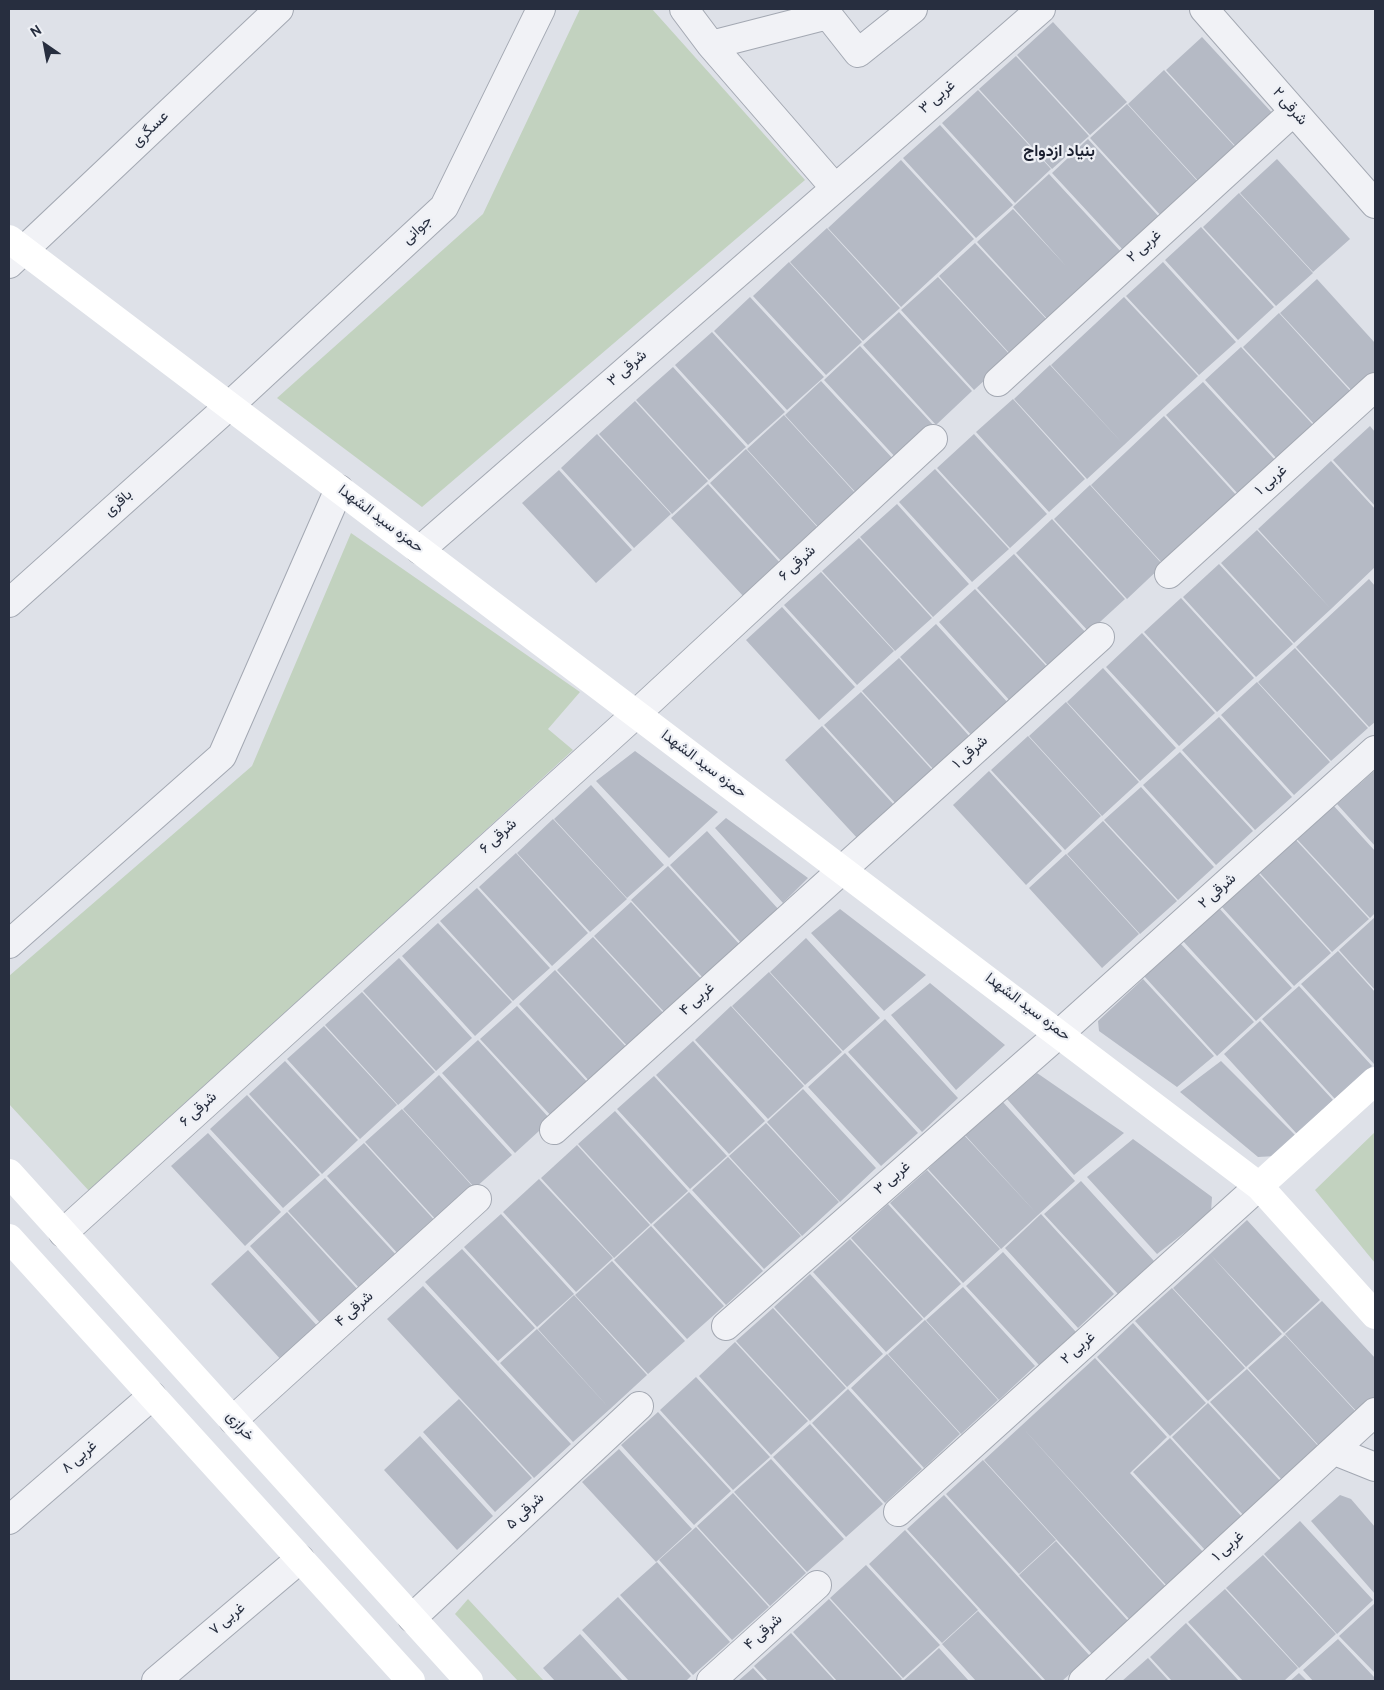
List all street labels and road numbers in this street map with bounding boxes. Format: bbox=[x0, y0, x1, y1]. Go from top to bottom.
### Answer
street label: ۳ غربی bbox=[916, 77, 960, 119]
street label: ۲ شرقی bbox=[1268, 84, 1310, 130]
street label: عسگری bbox=[129, 108, 173, 152]
street label: جوانی bbox=[399, 213, 437, 249]
street label: ۲ غربی bbox=[1124, 227, 1166, 267]
street label: ۳ شرقی bbox=[605, 347, 651, 391]
street label: ۱ غربی bbox=[1252, 462, 1292, 500]
street label: حمزه سید الشهدا bbox=[334, 482, 426, 558]
street label: باقری bbox=[101, 487, 137, 521]
street label: ۶ شرقی bbox=[776, 542, 820, 586]
street label: حمزه سید الشهدا bbox=[657, 727, 749, 803]
street label: ۱ شرقی bbox=[950, 733, 992, 773]
street label: ۶ شرقی bbox=[477, 816, 521, 858]
street label: ۲ شرقی bbox=[1195, 870, 1241, 914]
street label: حمزه سید الشهدا bbox=[981, 970, 1073, 1046]
street label: ۴ غربی bbox=[677, 980, 719, 1020]
street label: ۶ شرقی bbox=[177, 1089, 221, 1131]
street label: ۳ غربی bbox=[871, 1158, 915, 1200]
street label: ۴ شرقی bbox=[332, 1288, 378, 1332]
street label: ۲ غربی bbox=[1058, 1329, 1100, 1369]
street label: خرازی bbox=[221, 1408, 257, 1446]
street label: ۸ غربی bbox=[59, 1438, 101, 1478]
street label: ۵ شرقی bbox=[503, 1490, 549, 1534]
street label: ۱ غربی bbox=[1209, 1528, 1249, 1566]
street label: ۷ غربی bbox=[206, 1600, 250, 1640]
street label: ۴ شرقی bbox=[741, 1611, 787, 1655]

